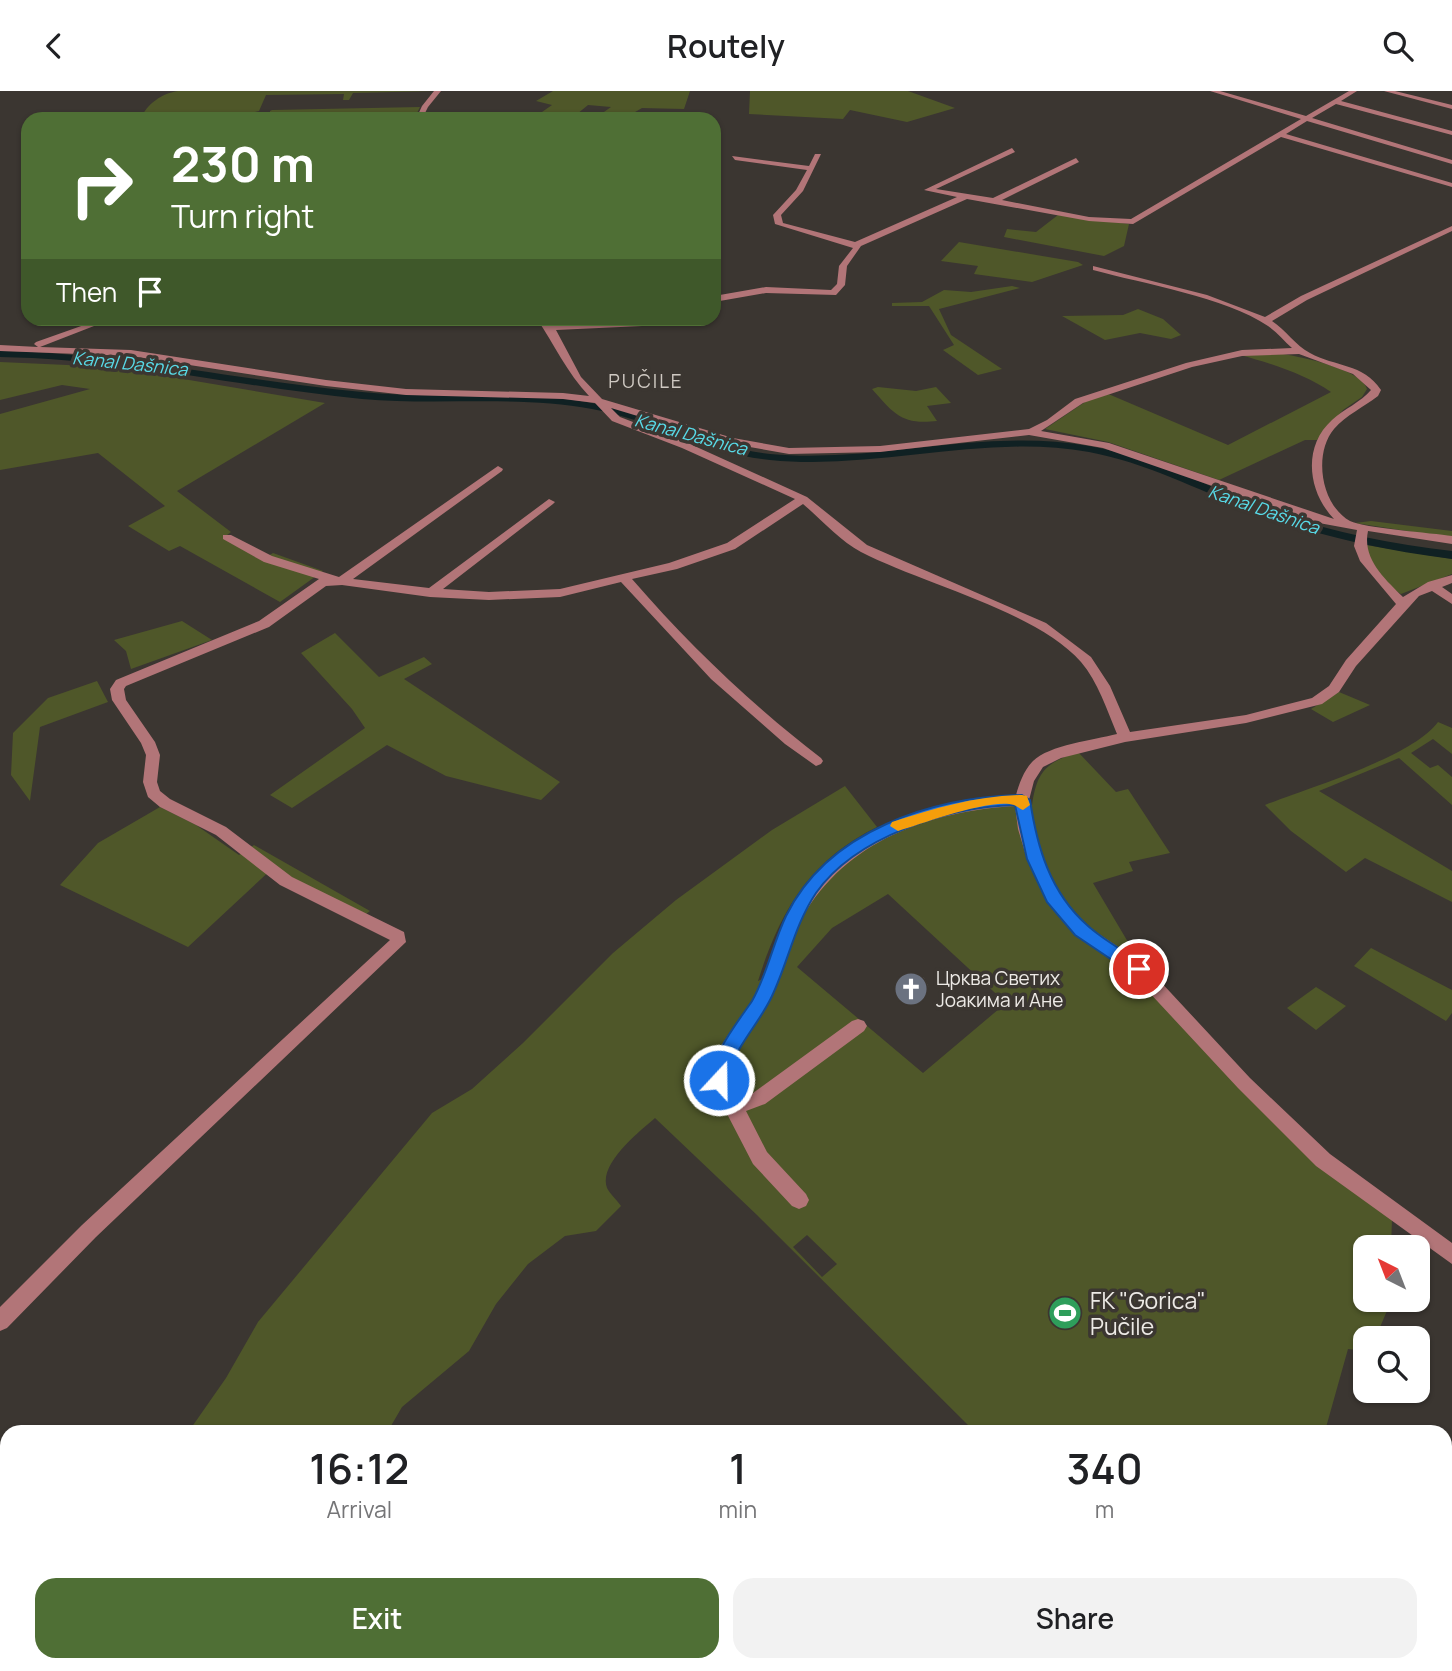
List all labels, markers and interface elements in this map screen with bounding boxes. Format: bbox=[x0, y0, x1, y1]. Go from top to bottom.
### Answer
text: Routely bbox=[667, 24, 785, 68]
icon: back bbox=[35, 27, 73, 65]
icon: search bbox=[1379, 27, 1417, 65]
text: 230 m bbox=[171, 130, 315, 197]
icon: right bbox=[56, 140, 147, 231]
text: Turn right bbox=[171, 194, 314, 238]
icon: arrive bbox=[131, 273, 169, 311]
text: Then bbox=[56, 274, 117, 310]
water label: Kanal Dašnica bbox=[71, 345, 190, 381]
district label: PUČILE bbox=[608, 368, 684, 394]
water label: Kanal Dašnica bbox=[632, 407, 751, 461]
water label: Kanal Dašnica bbox=[1205, 479, 1323, 539]
pin bbox=[1109, 939, 1169, 999]
icon: arrive bbox=[1120, 950, 1158, 988]
place label: Црква Светих Јоакима и Ане bbox=[936, 965, 1063, 1013]
church icon: Црква Светих Јоакима и Ане bbox=[892, 970, 930, 1008]
position arrow bbox=[682, 1043, 756, 1117]
north arrow bbox=[1353, 1235, 1430, 1313]
map controls bbox=[1353, 1235, 1430, 1403]
place label: FK "Gorica" Pučile bbox=[1090, 1284, 1206, 1342]
sports icon: FK "Gorica" Pučile bbox=[1046, 1294, 1084, 1332]
button: search bbox=[1353, 1326, 1430, 1403]
text: 16:12 bbox=[309, 1439, 409, 1497]
text: 1 bbox=[729, 1439, 747, 1497]
text: 340 bbox=[1066, 1439, 1143, 1497]
text: Arrival bbox=[326, 1493, 392, 1525]
text: min bbox=[719, 1493, 757, 1525]
text: m bbox=[1095, 1493, 1114, 1525]
button: Exit bbox=[35, 1578, 719, 1658]
button: Share bbox=[733, 1578, 1417, 1658]

